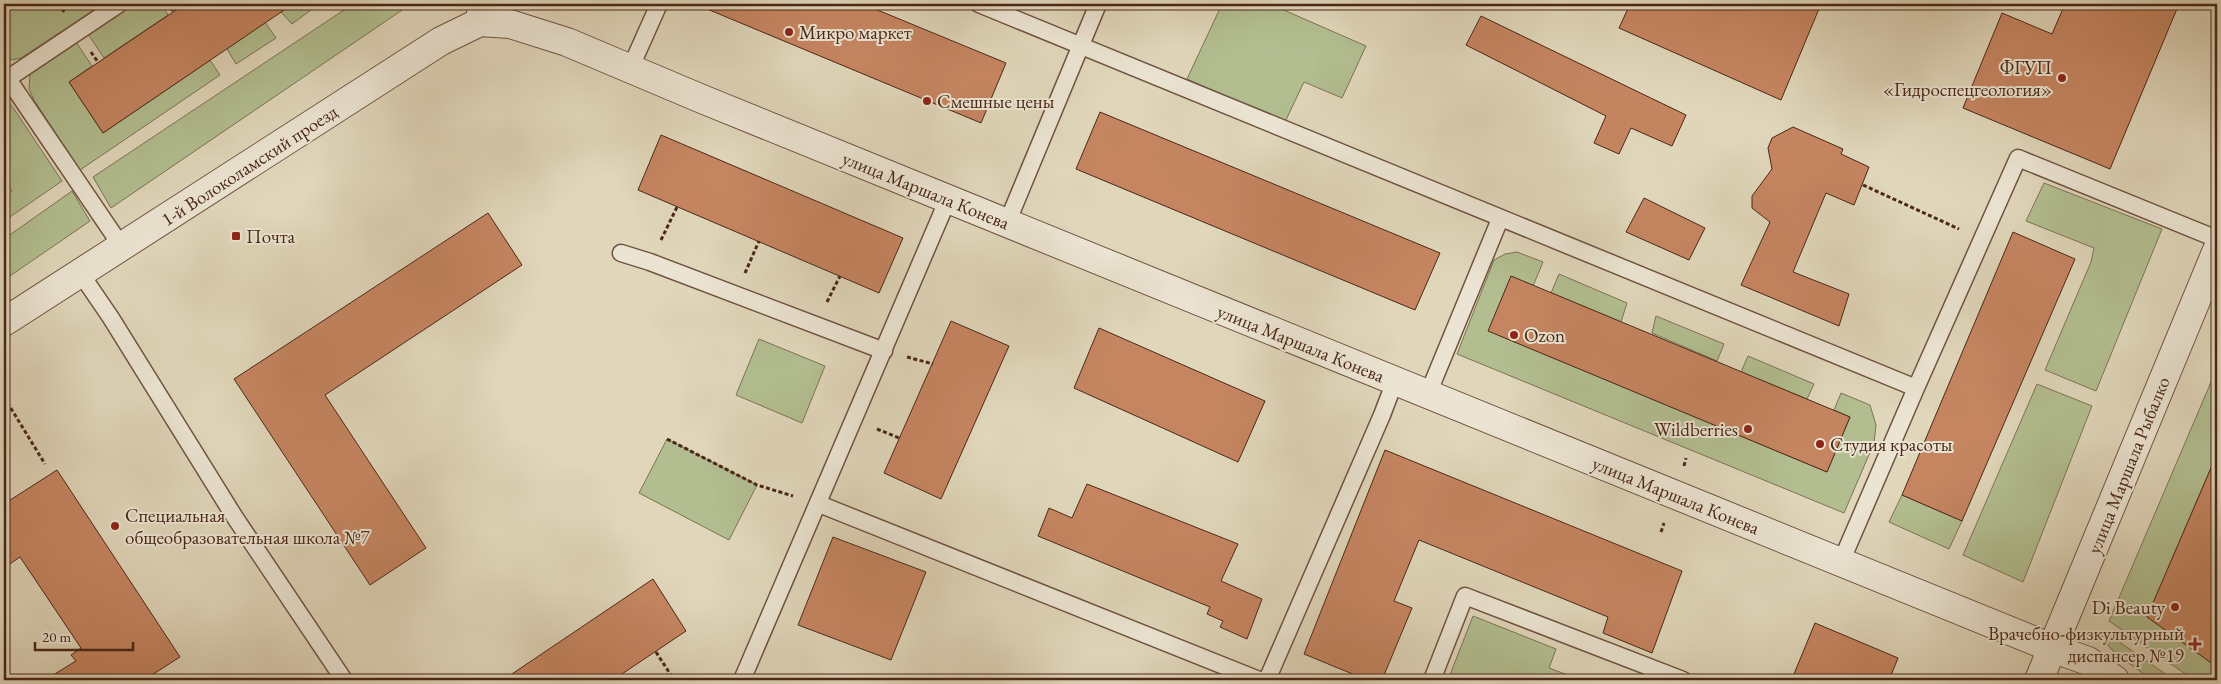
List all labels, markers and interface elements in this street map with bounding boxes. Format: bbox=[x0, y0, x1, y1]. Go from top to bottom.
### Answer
place label: Микро маркет bbox=[799, 20, 912, 45]
marker: Микро маркет bbox=[783, 26, 795, 38]
place label: ФГУП «Гидроспецгеология» bbox=[1883, 55, 2052, 102]
marker: ФГУП «Гидроспецгеология» bbox=[2056, 72, 2068, 84]
place label: Смешные цены bbox=[937, 89, 1055, 114]
marker: Смешные цены bbox=[921, 95, 933, 107]
street label: 1-й Волоколамский проезд bbox=[156, 99, 342, 232]
street label: улица Маршала Конева bbox=[839, 146, 1013, 236]
place label: Почта bbox=[246, 224, 295, 249]
marker: Почта bbox=[230, 230, 242, 242]
street label: улица Маршала Конева bbox=[1214, 299, 1388, 389]
place label: Ozon bbox=[1524, 323, 1565, 348]
marker: Ozon bbox=[1508, 329, 1520, 341]
street label: улица Маршала Рыбалко bbox=[2081, 373, 2175, 558]
place label: Wildberries bbox=[1654, 417, 1738, 442]
marker: Wildberries bbox=[1742, 423, 1754, 435]
place label: Студия красоты bbox=[1830, 432, 1953, 457]
marker: Студия красоты bbox=[1814, 438, 1826, 450]
street label: улица Маршала Конева bbox=[1589, 451, 1763, 541]
place label: Специальная общеобразовательная школа №7 bbox=[125, 503, 371, 550]
marker: Специальная общеобразовательная школа №7 bbox=[109, 520, 121, 532]
place label: Di Beauty bbox=[2092, 595, 2166, 620]
marker: Di Beauty bbox=[2169, 601, 2181, 613]
scale bar bbox=[35, 619, 132, 651]
place label: Врачебно-физкультурный диспансер №19 bbox=[1988, 621, 2184, 668]
text: 20 m bbox=[42, 627, 71, 646]
marker: Врачебно-физкультурный диспансер №19 bbox=[2188, 637, 2202, 651]

